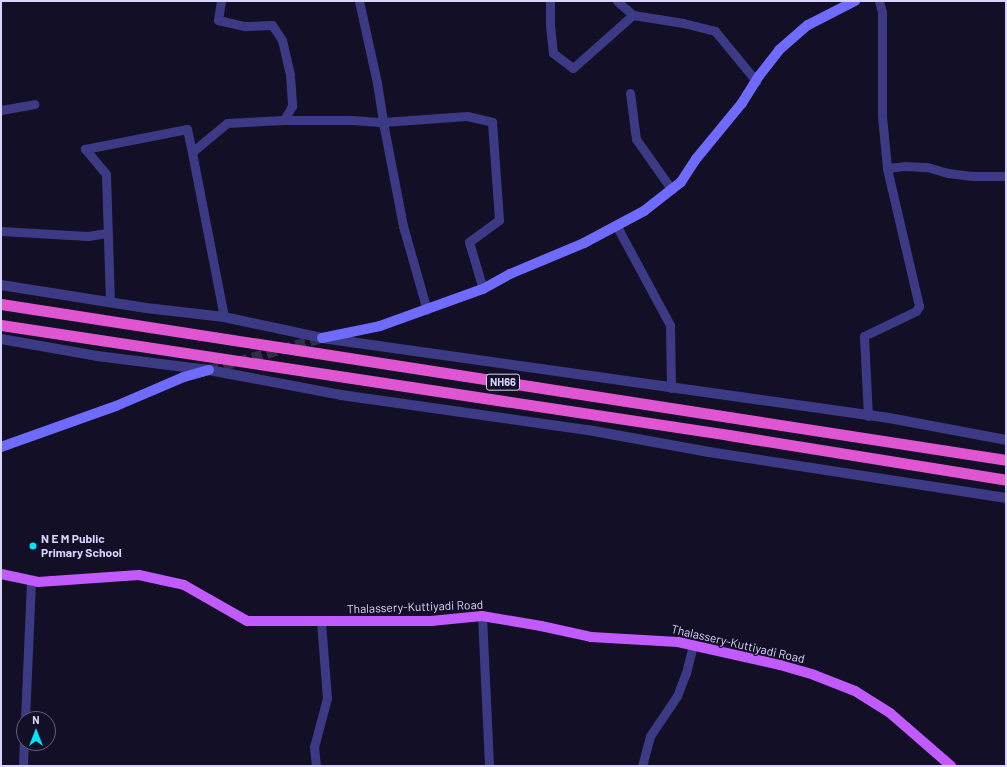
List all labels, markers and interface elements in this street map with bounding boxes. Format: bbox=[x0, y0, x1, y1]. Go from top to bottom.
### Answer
road number: NH66 bbox=[485, 373, 521, 391]
place label: N E M Public Primary School bbox=[41, 532, 122, 560]
marker: N E M Public Primary School bbox=[28, 541, 38, 551]
street label: Thalassery-Kuttiyadi Road bbox=[347, 597, 483, 617]
street label: Thalassery-Kuttiyadi Road bbox=[670, 622, 806, 666]
north arrow bbox=[16, 711, 56, 751]
text: N bbox=[32, 713, 40, 726]

